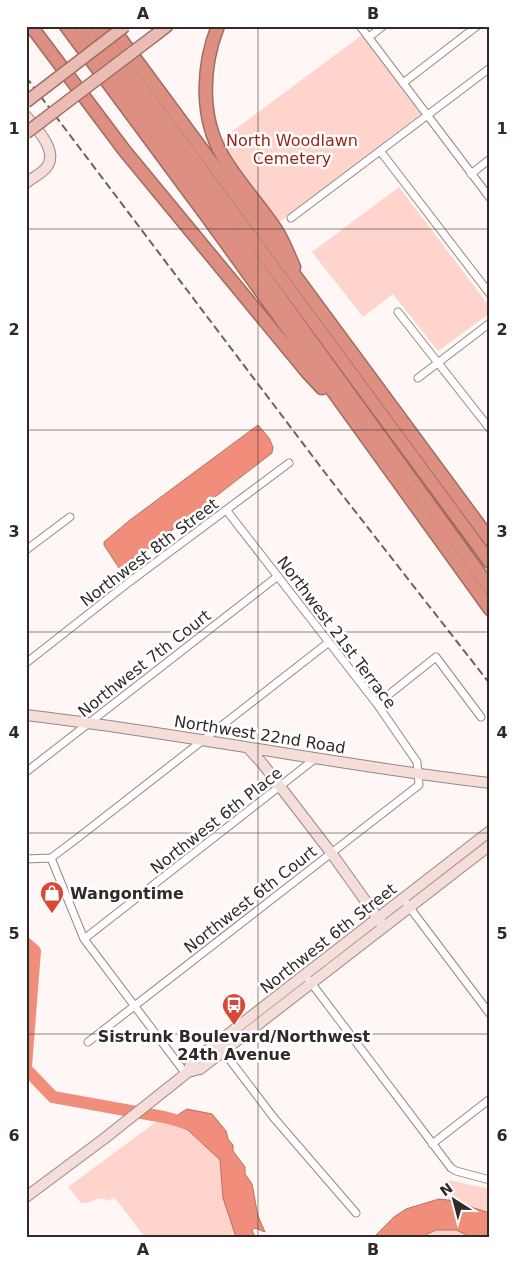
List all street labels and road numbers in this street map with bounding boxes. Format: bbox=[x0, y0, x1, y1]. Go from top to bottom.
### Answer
street label: Northwest 8th Street bbox=[77, 494, 222, 610]
street label: Northwest 21st Terrace bbox=[273, 552, 400, 712]
street label: Northwest 7th Court bbox=[74, 606, 214, 721]
street label: Northwest 22nd Road bbox=[173, 712, 347, 757]
street label: Northwest 6th Place bbox=[147, 763, 286, 878]
street label: Northwest 6th Court bbox=[180, 842, 320, 957]
street label: Northwest 6th Street bbox=[256, 879, 400, 997]

